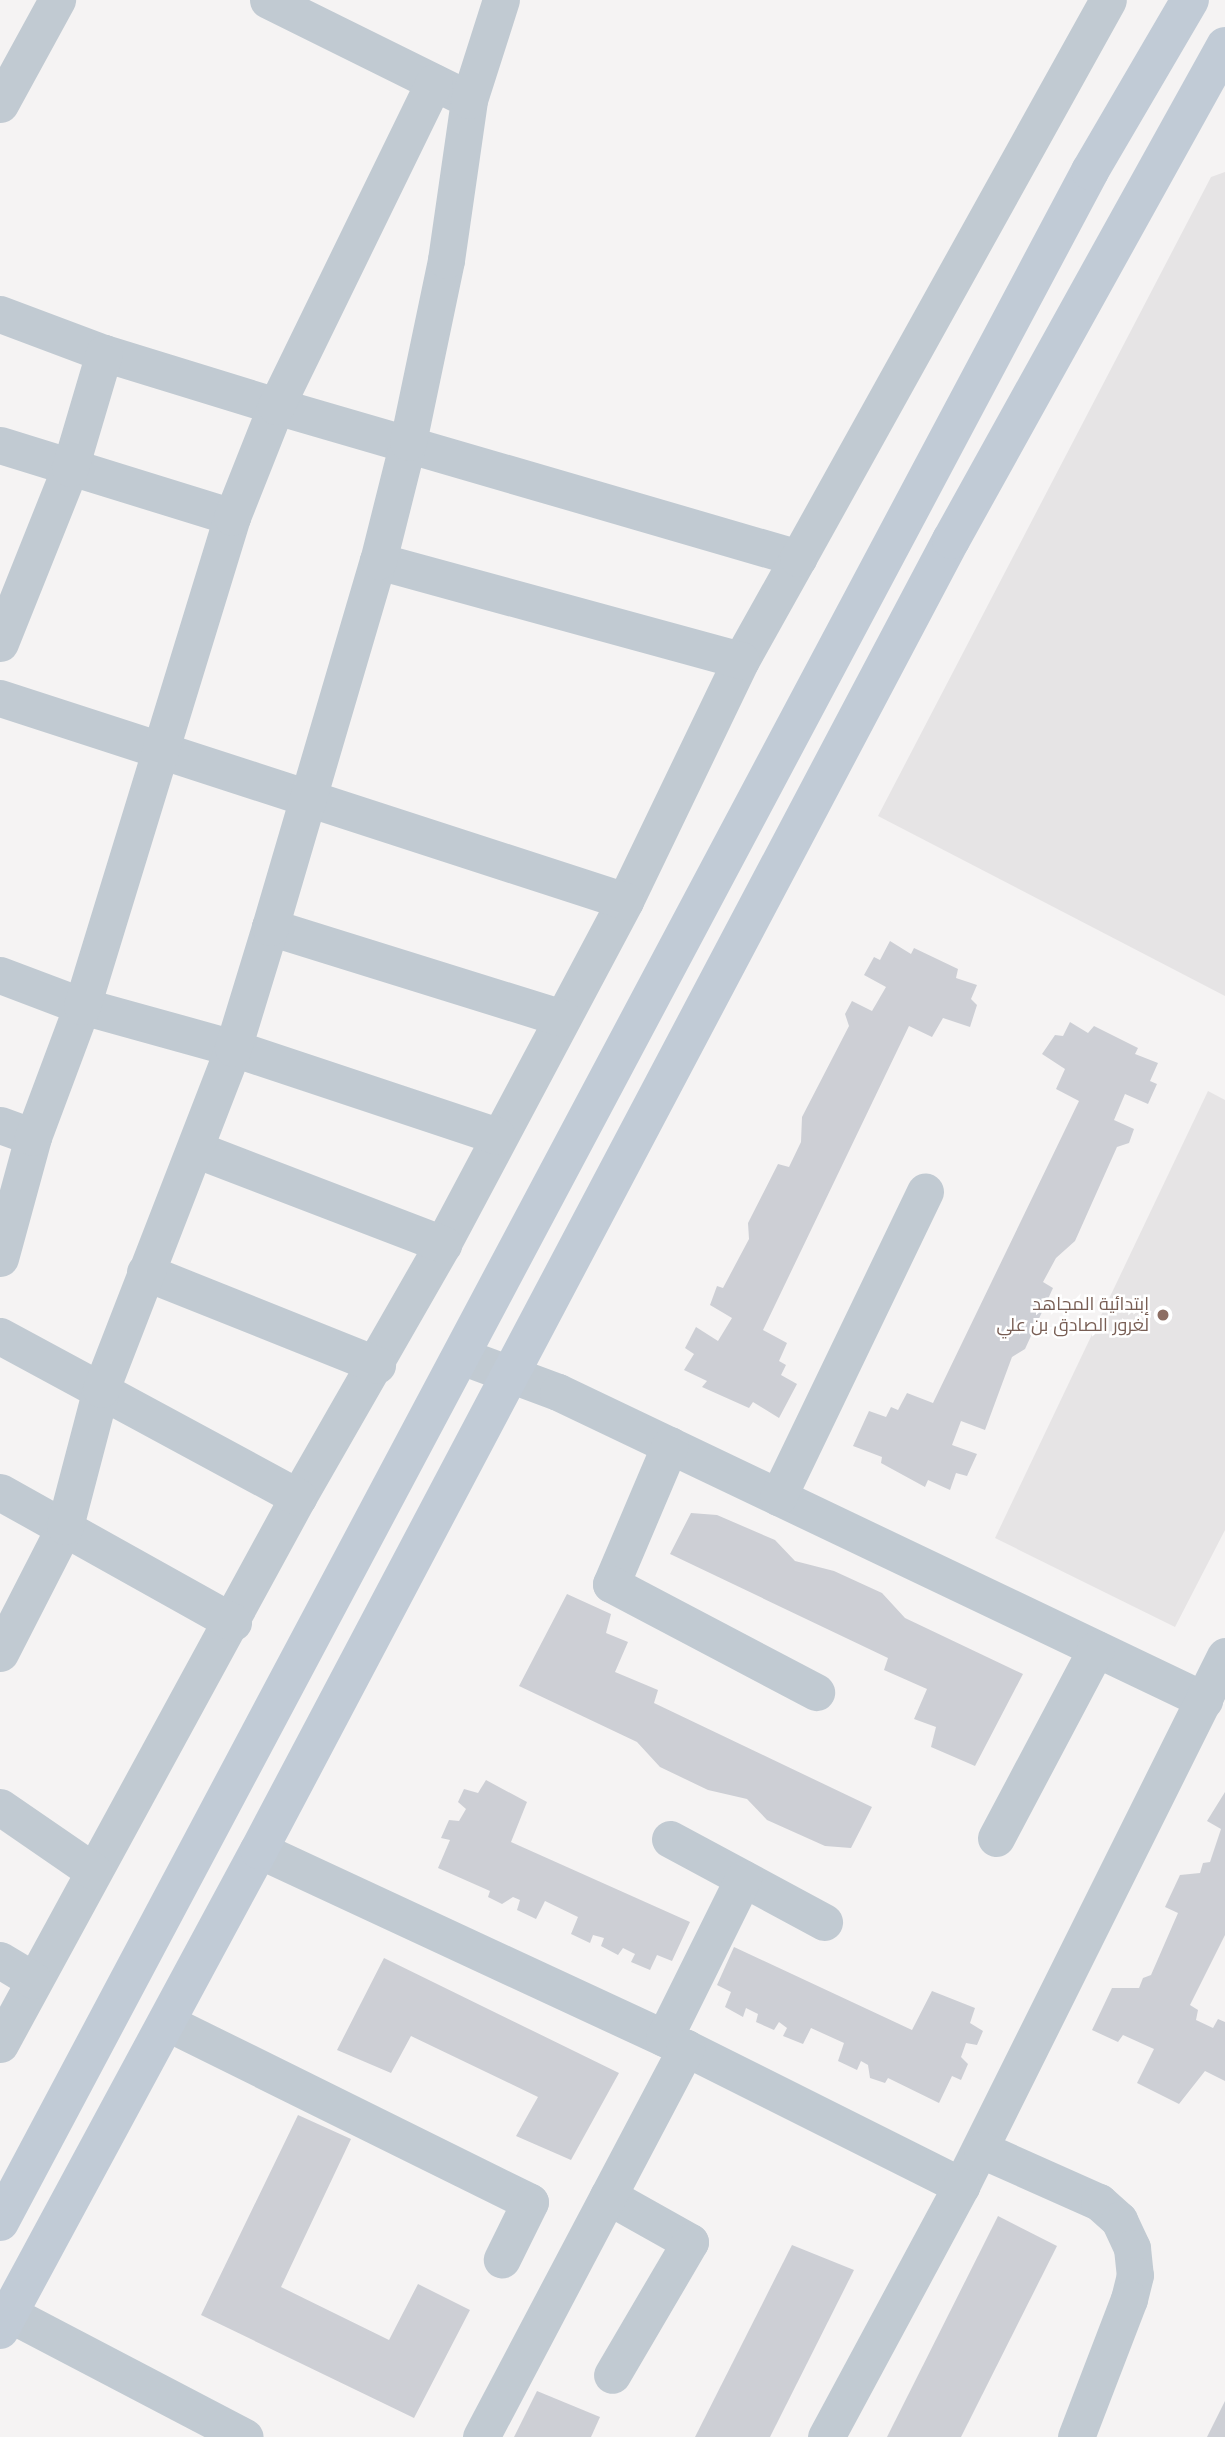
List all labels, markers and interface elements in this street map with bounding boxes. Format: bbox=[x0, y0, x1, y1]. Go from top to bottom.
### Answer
place label: إبتدائية المجاهد لغرور الصادق بن علي bbox=[997, 1294, 1149, 1336]
marker: إبتدائية المجاهد لغرور الصادق بن علي bbox=[1155, 1307, 1171, 1323]

